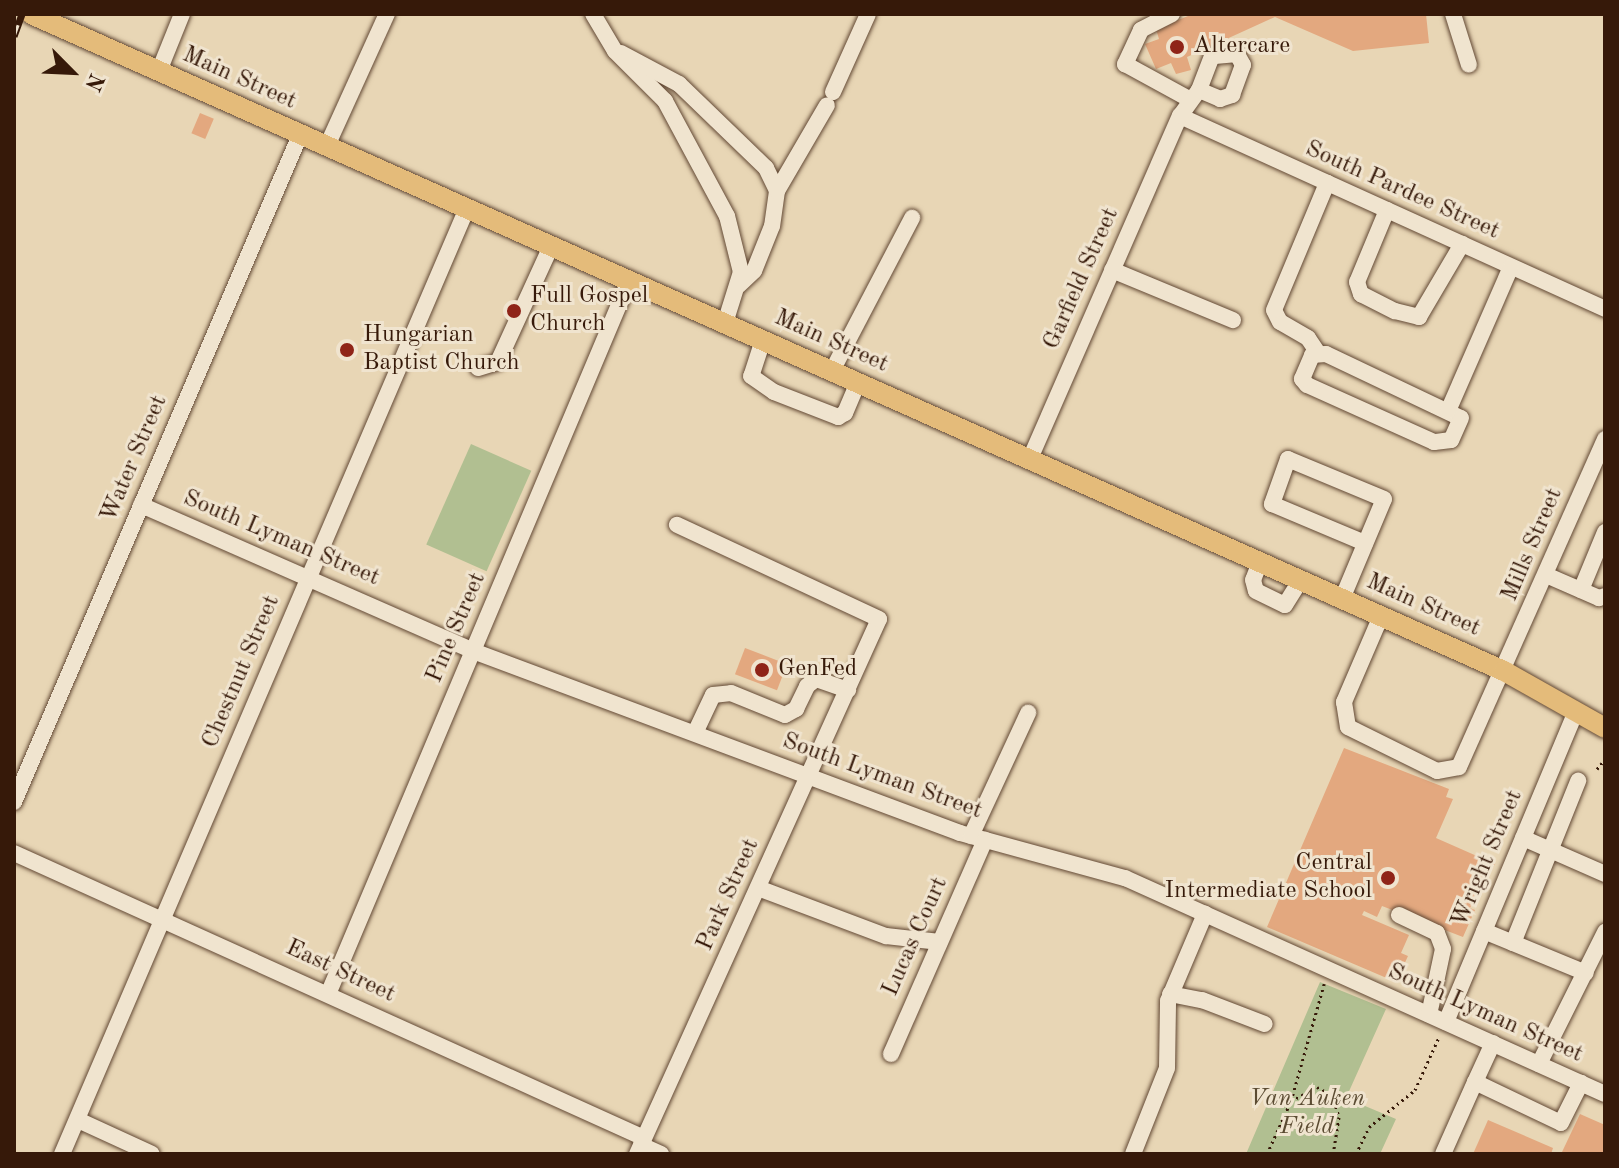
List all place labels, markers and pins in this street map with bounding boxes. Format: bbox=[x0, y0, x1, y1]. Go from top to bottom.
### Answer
place label: Altercare bbox=[1193, 33, 1290, 61]
marker: Altercare bbox=[1168, 38, 1186, 56]
place label: Full Gospel Church bbox=[530, 283, 648, 339]
marker: Full Gospel Church bbox=[505, 302, 523, 320]
place label: Hungarian Baptist Church bbox=[363, 322, 520, 378]
marker: Hungarian Baptist Church bbox=[338, 341, 356, 359]
place label: GenFed bbox=[778, 656, 857, 684]
marker: GenFed bbox=[753, 661, 771, 679]
place label: Central Intermediate School bbox=[1164, 850, 1372, 906]
marker: Central Intermediate School bbox=[1379, 869, 1397, 887]

